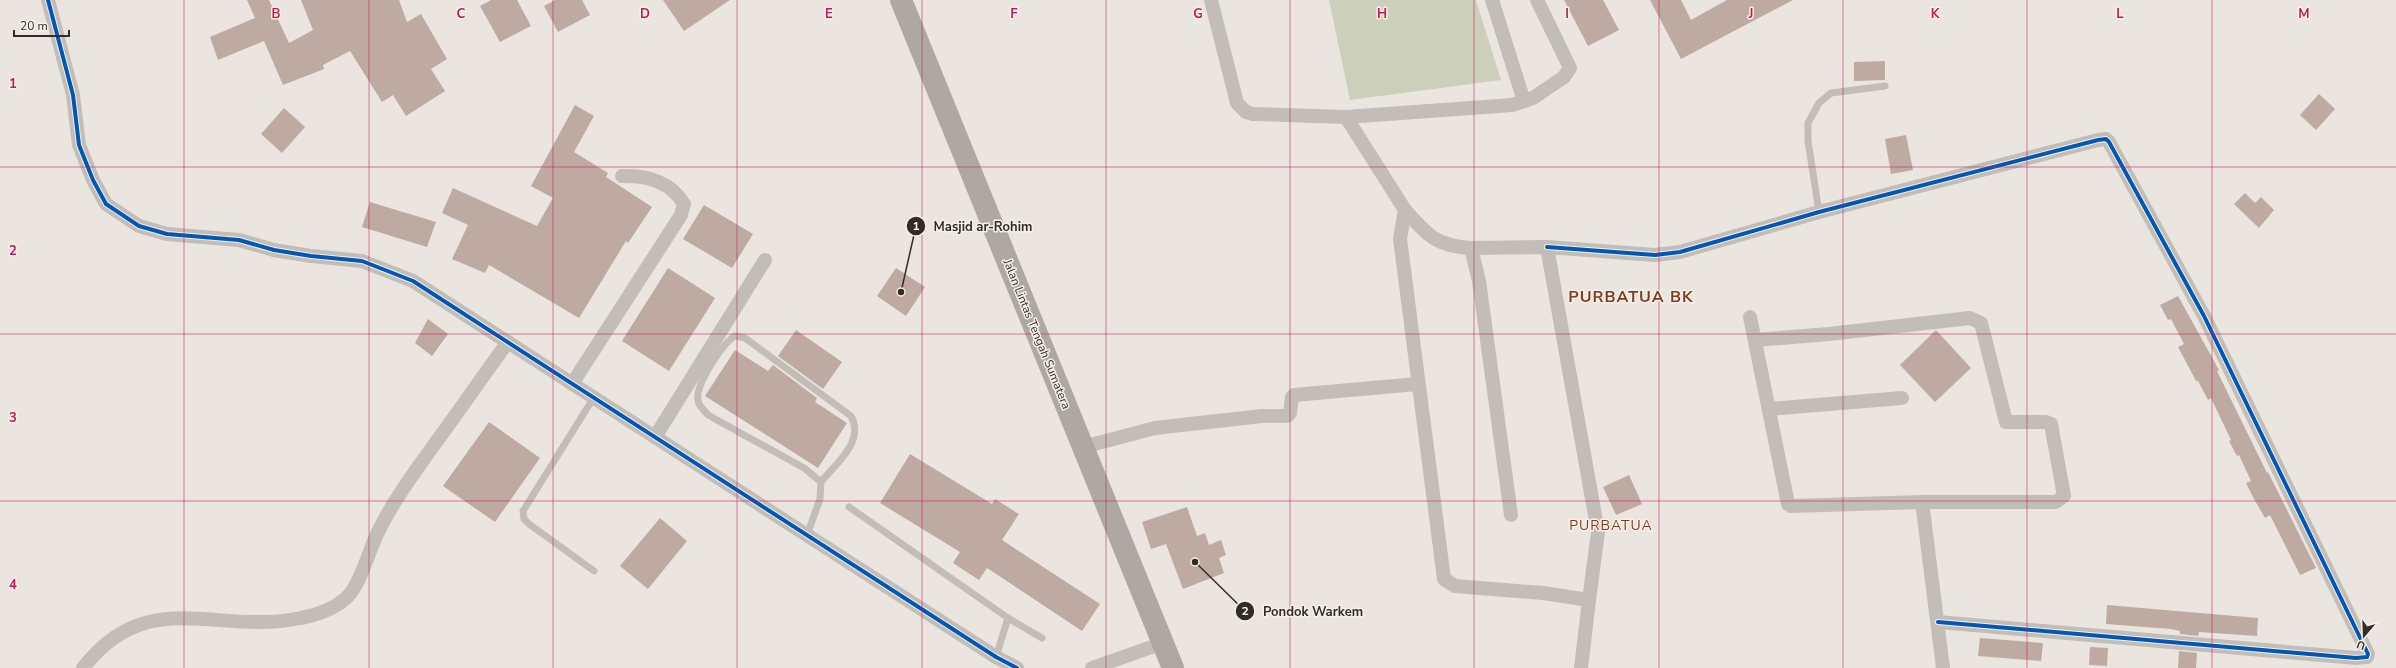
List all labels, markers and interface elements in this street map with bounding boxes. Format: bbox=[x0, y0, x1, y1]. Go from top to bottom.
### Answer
text: B bbox=[272, 5, 281, 23]
text: C bbox=[457, 5, 466, 23]
text: D bbox=[640, 5, 650, 23]
text: E bbox=[825, 5, 833, 23]
text: F bbox=[1010, 5, 1018, 23]
text: G bbox=[1193, 5, 1203, 23]
text: H bbox=[1377, 5, 1387, 23]
text: I bbox=[1565, 5, 1569, 23]
text: J bbox=[1748, 5, 1753, 23]
text: K bbox=[1931, 5, 1940, 23]
text: L bbox=[2116, 5, 2124, 23]
text: M bbox=[2298, 5, 2310, 23]
scale bar bbox=[14, 12, 69, 38]
text: 20 m bbox=[20, 18, 48, 34]
text: 1 bbox=[9, 75, 17, 93]
callout: Masjid ar-Rohim bbox=[906, 214, 1040, 239]
text: 1 bbox=[912, 218, 920, 234]
text: Masjid ar-Rohim bbox=[934, 218, 1032, 236]
text: 2 bbox=[9, 242, 17, 260]
street label: Jalan Lintas Tengah Sumatera bbox=[999, 256, 1074, 411]
district label: PURBATUA BK bbox=[1568, 286, 1694, 308]
text: 3 bbox=[9, 409, 17, 427]
district label: PURBATUA bbox=[1569, 516, 1653, 535]
text: 4 bbox=[9, 576, 17, 594]
callout: Pondok Warkem bbox=[1235, 599, 1371, 624]
text: 2 bbox=[1241, 603, 1249, 619]
text: Pondok Warkem bbox=[1263, 603, 1363, 621]
north arrow bbox=[2344, 616, 2384, 656]
text: U bbox=[2355, 637, 2367, 653]

